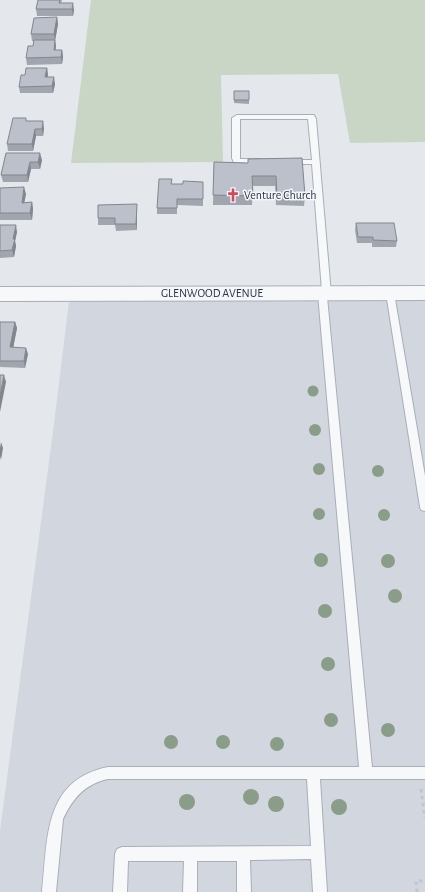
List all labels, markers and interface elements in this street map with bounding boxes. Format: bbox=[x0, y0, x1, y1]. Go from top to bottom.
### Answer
church icon: Venture Church bbox=[225, 187, 241, 203]
place label: Venture Church bbox=[244, 189, 316, 201]
street label: GLENWOOD AVENUE bbox=[161, 287, 263, 299]

